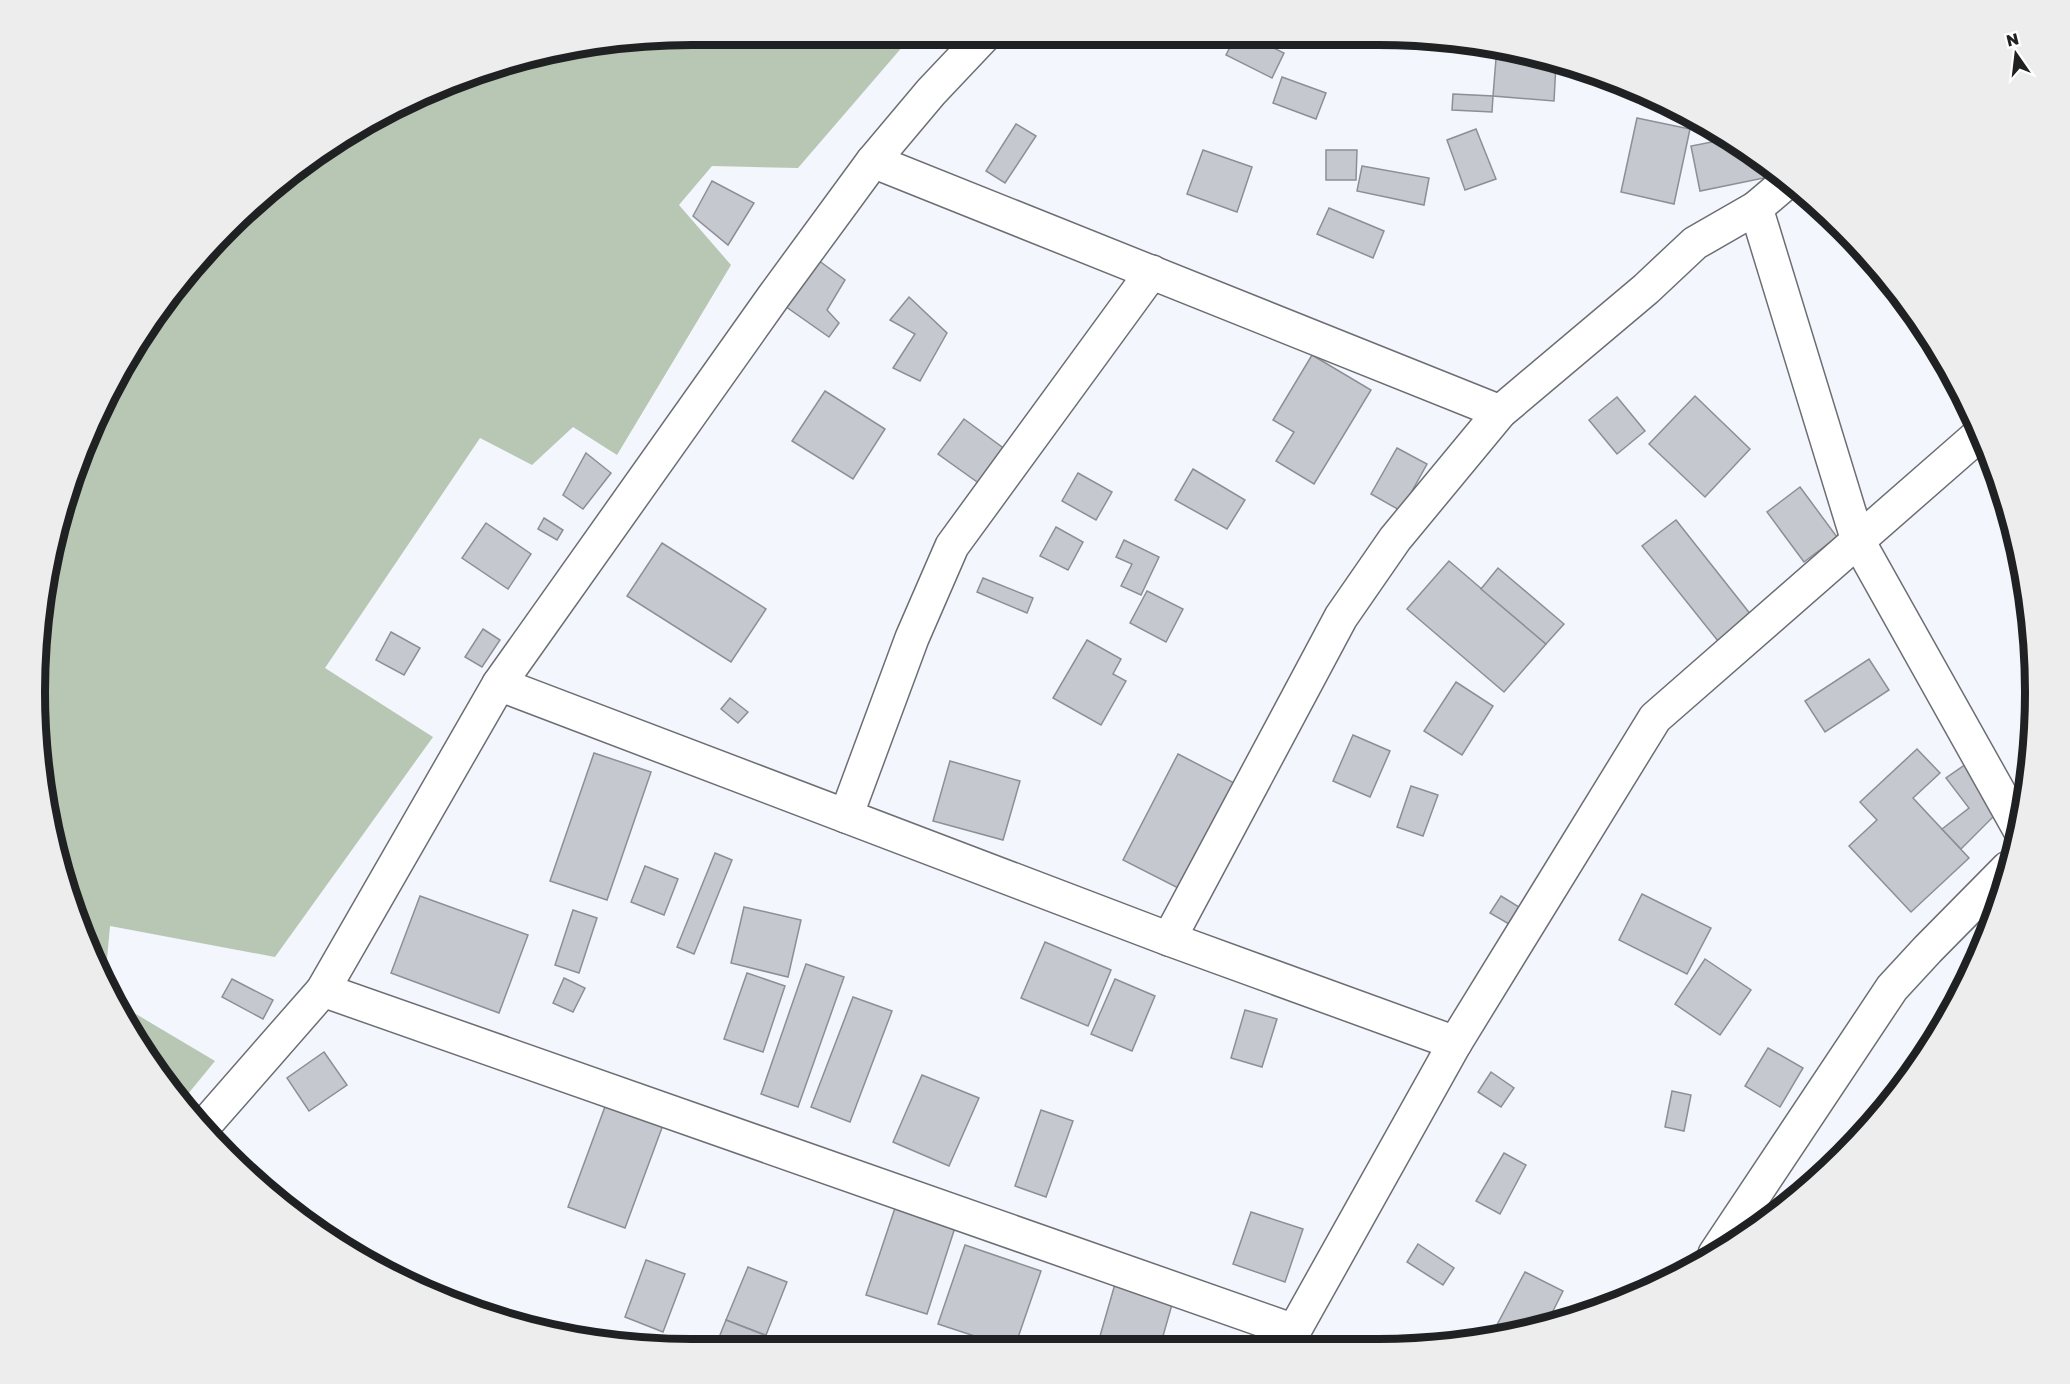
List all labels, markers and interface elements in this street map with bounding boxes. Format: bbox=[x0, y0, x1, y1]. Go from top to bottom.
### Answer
north arrow bbox=[1986, 24, 2046, 84]
text: N bbox=[2004, 28, 2021, 51]

